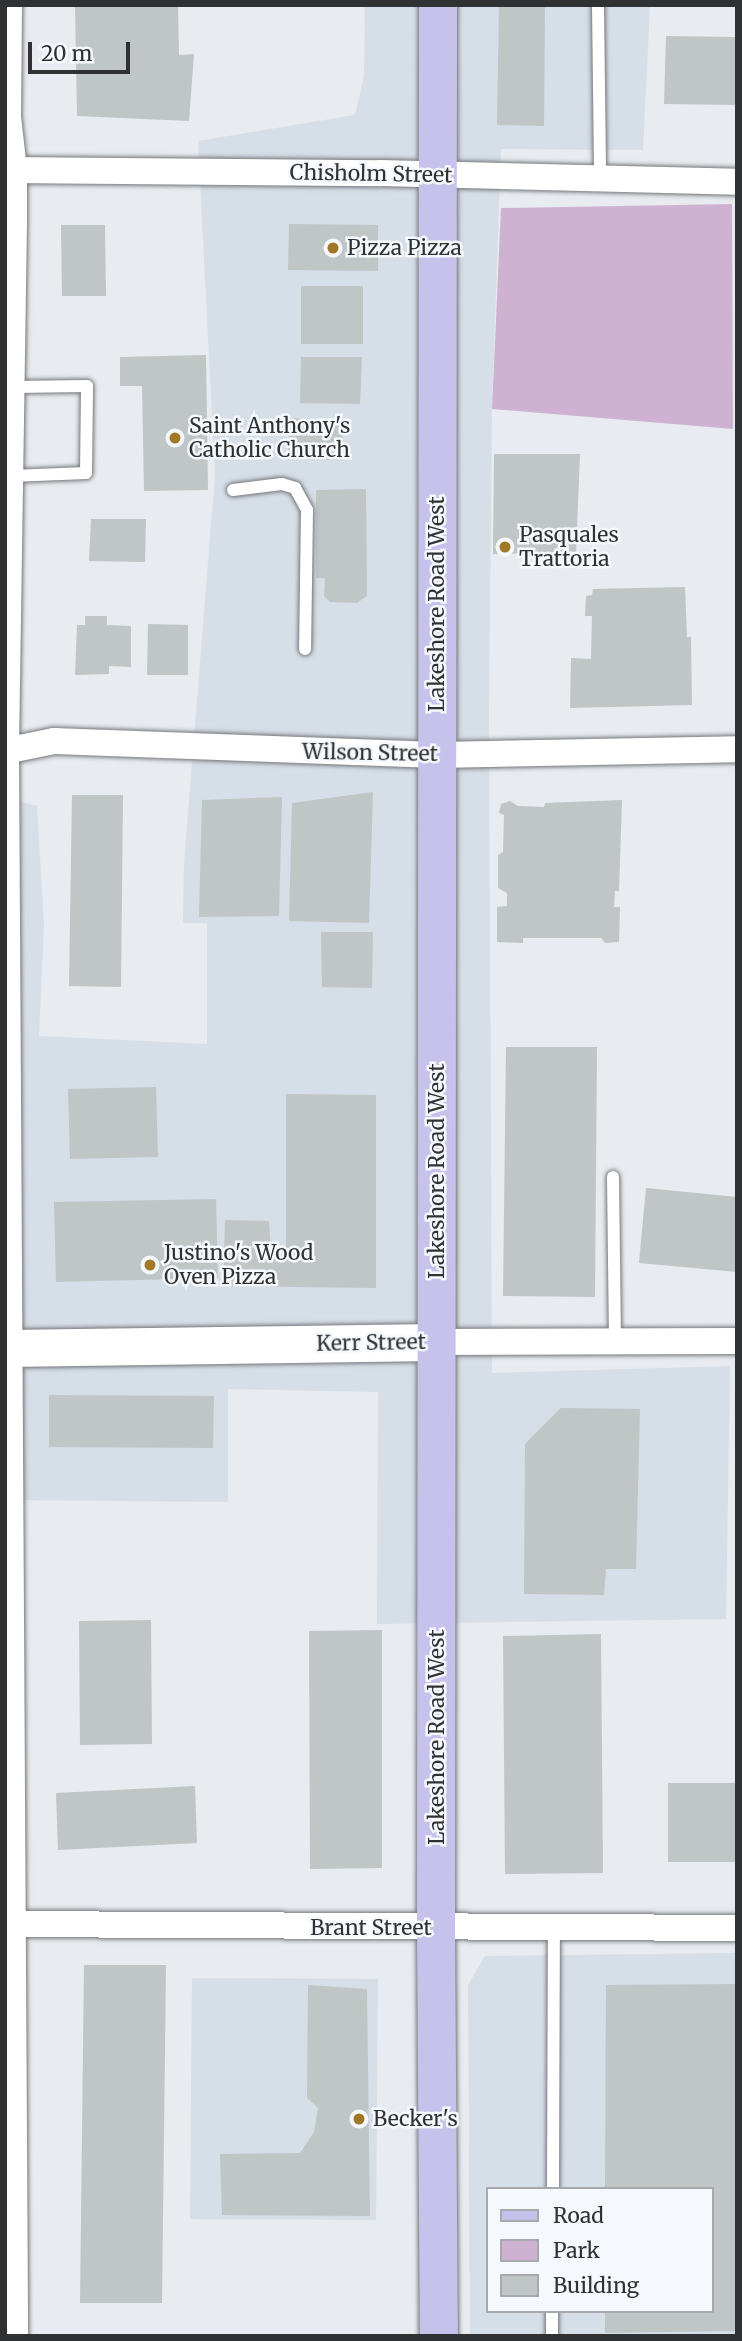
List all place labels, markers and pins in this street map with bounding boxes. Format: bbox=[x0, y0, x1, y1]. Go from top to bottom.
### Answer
place label: Pizza Pizza bbox=[347, 235, 462, 261]
marker: Pizza Pizza bbox=[325, 240, 341, 256]
place label: Saint Anthony's Catholic Church bbox=[189, 413, 350, 463]
marker: Saint Anthony's Catholic Church bbox=[167, 430, 183, 446]
place label: Pasquales Trattoria bbox=[519, 522, 619, 572]
marker: Pasquales Trattoria bbox=[497, 539, 513, 555]
place label: Justino's Wood Oven Pizza bbox=[164, 1240, 313, 1290]
marker: Justino's Wood Oven Pizza bbox=[142, 1257, 158, 1273]
place label: Becker's bbox=[373, 2106, 458, 2132]
marker: Becker's bbox=[351, 2111, 367, 2127]

